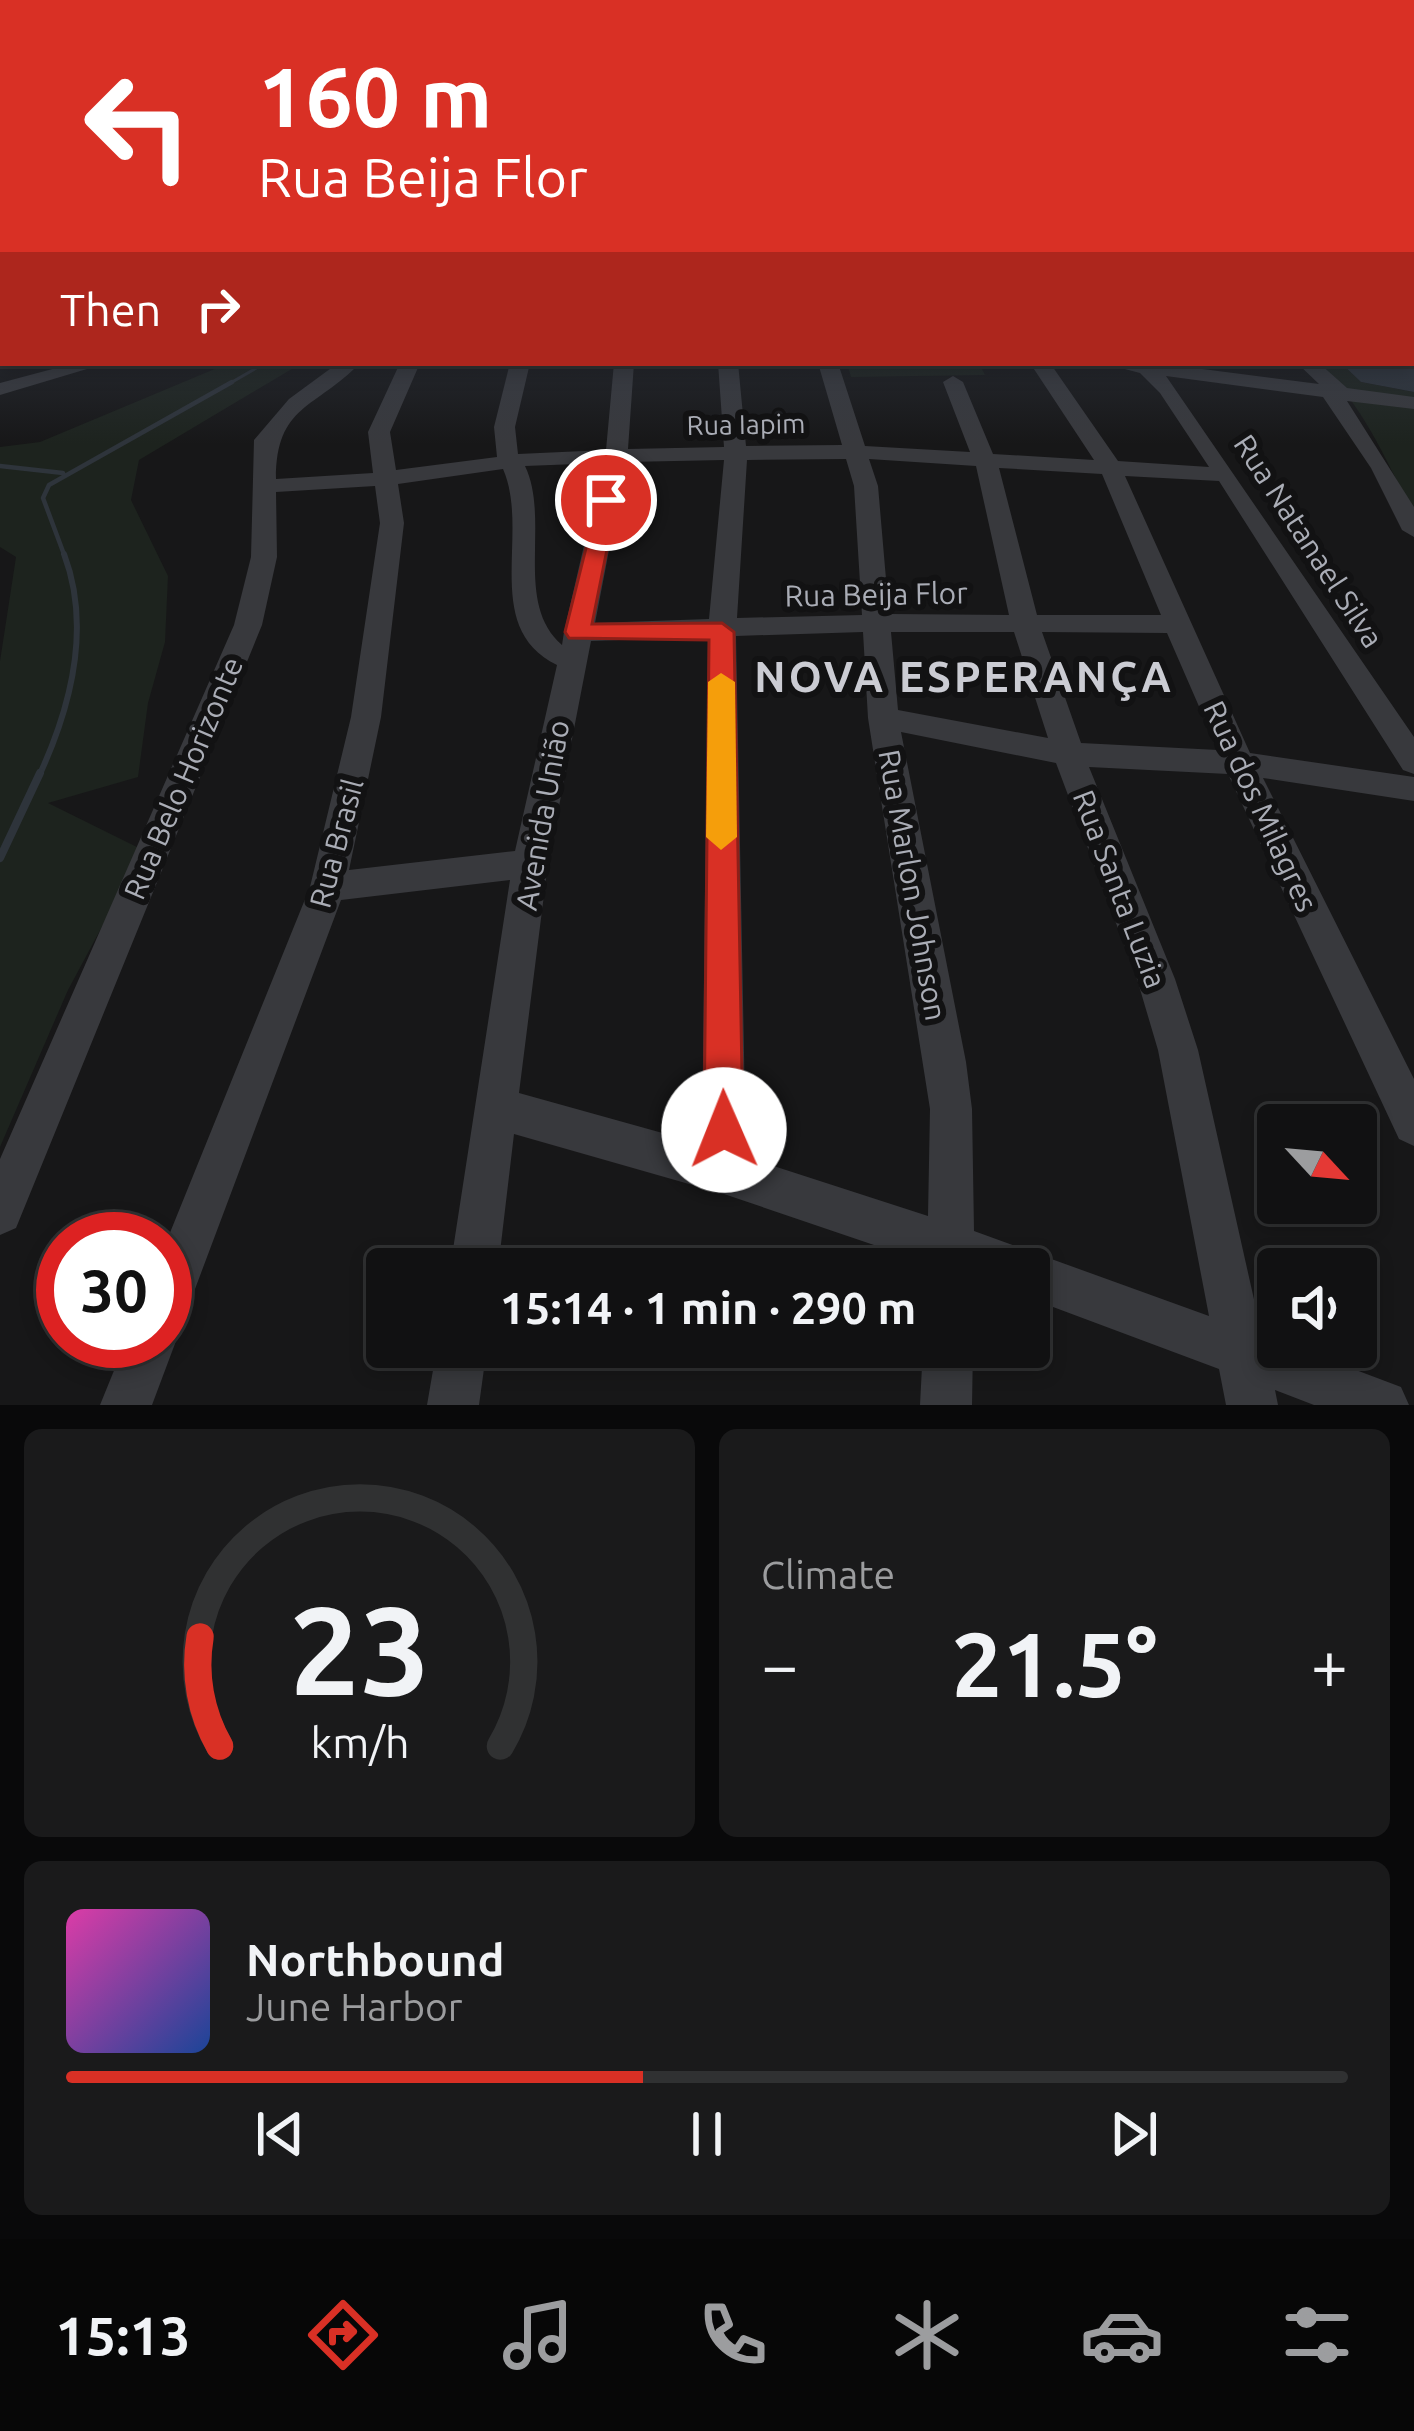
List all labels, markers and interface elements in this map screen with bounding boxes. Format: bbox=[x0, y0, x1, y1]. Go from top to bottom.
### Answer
icon: left bbox=[60, 48, 216, 204]
text: 160 m bbox=[258, 49, 492, 143]
text: Rua Beija Flor bbox=[258, 147, 588, 207]
icon: right bbox=[185, 276, 251, 342]
text: Then bbox=[60, 284, 161, 335]
street label: Rua Iapim bbox=[686, 408, 806, 440]
street label: Rua Natanael Silva bbox=[1228, 428, 1390, 654]
pin bbox=[555, 449, 657, 551]
icon: arrive bbox=[573, 467, 639, 533]
street label: Rua Beija Flor bbox=[784, 575, 968, 613]
street label: Rua Belo Horizonte bbox=[117, 652, 249, 904]
district label: NOVA ESPERANÇA bbox=[754, 653, 1174, 701]
street label: Rua dos Milagres bbox=[1197, 696, 1325, 916]
street label: Avenida União bbox=[509, 717, 575, 913]
street label: Rua Marlon Johnson bbox=[872, 747, 954, 1023]
street label: Rua Brasil bbox=[302, 775, 370, 911]
street label: Rua Santa Luzia bbox=[1067, 785, 1173, 993]
position arrow bbox=[661, 1067, 787, 1193]
north arrow bbox=[1257, 1104, 1377, 1224]
map controls bbox=[1257, 1104, 1377, 1368]
speed limit sign: 30 bbox=[36, 1212, 192, 1368]
button: sound bbox=[1257, 1248, 1377, 1368]
text: 15:14 · 1 min · 290 m bbox=[500, 1282, 916, 1333]
text: Climate bbox=[761, 1553, 895, 1596]
text: 23 bbox=[289, 1579, 430, 1719]
text: 21.5° bbox=[951, 1613, 1158, 1714]
text: − bbox=[761, 1627, 798, 1701]
text: + bbox=[1311, 1627, 1348, 1701]
text: km/h bbox=[310, 1718, 409, 1766]
text: Northbound bbox=[246, 1934, 505, 1985]
text: June Harbor bbox=[246, 1985, 463, 2028]
icon: previous bbox=[247, 2101, 313, 2167]
icon: pause bbox=[674, 2101, 740, 2167]
icon: next bbox=[1101, 2101, 1167, 2167]
icon: directions bbox=[301, 2293, 385, 2377]
icon: music bbox=[496, 2293, 580, 2377]
icon: phone bbox=[691, 2293, 775, 2377]
icon: climate bbox=[885, 2293, 969, 2377]
icon: car bbox=[1080, 2293, 1164, 2377]
icon: filters bbox=[1275, 2293, 1359, 2377]
text: 15:13 bbox=[55, 2305, 190, 2365]

